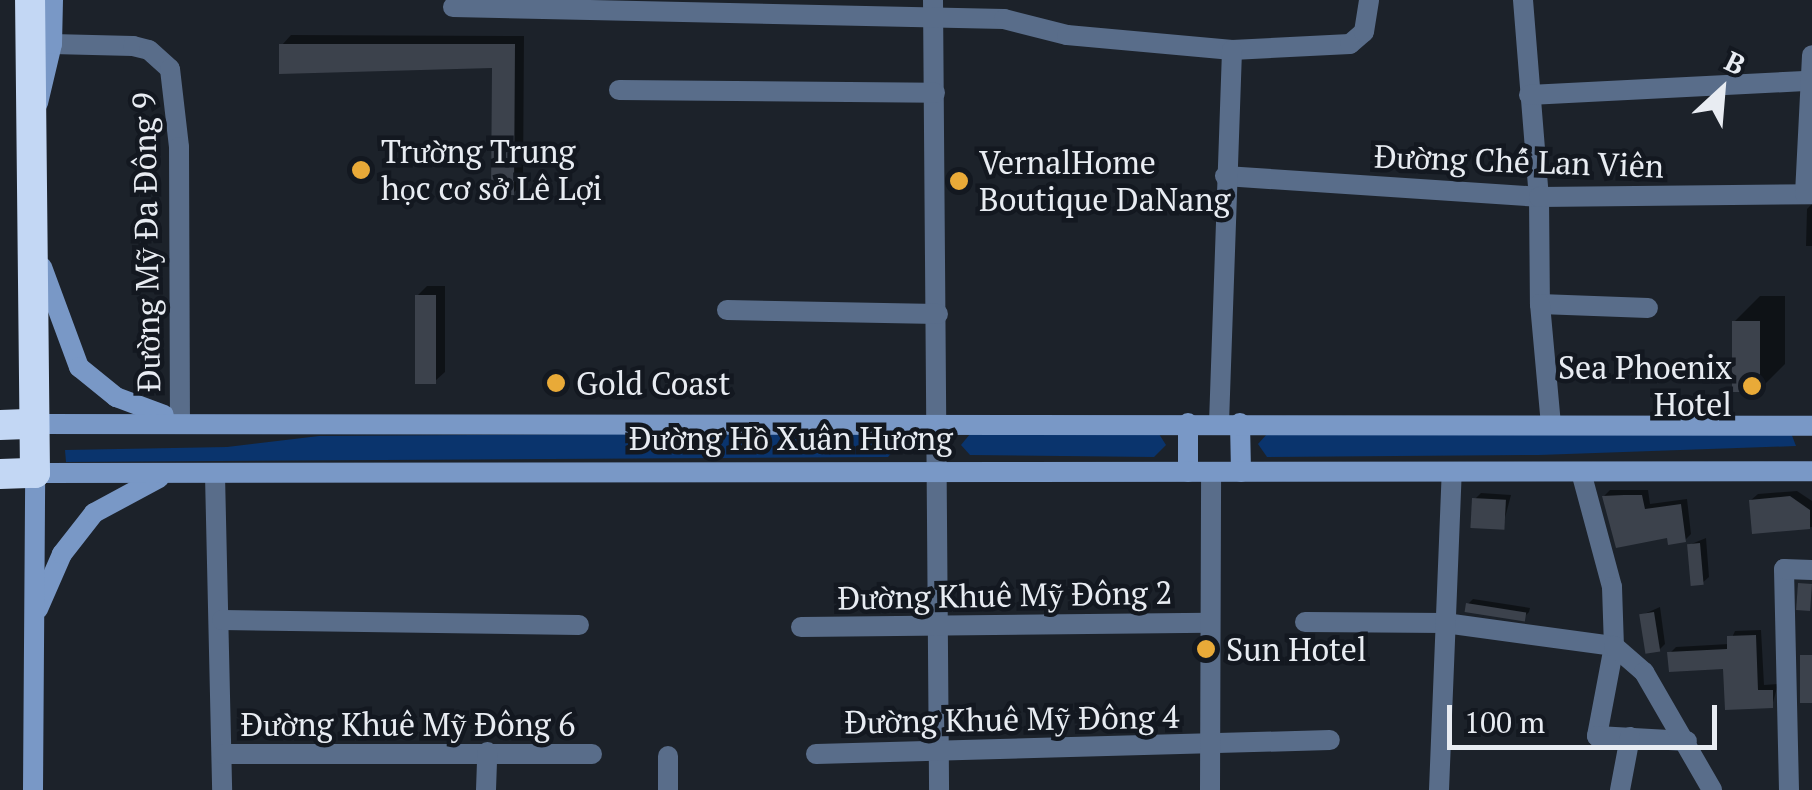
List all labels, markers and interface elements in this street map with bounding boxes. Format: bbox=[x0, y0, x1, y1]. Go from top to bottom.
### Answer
north arrow bbox=[1672, 40, 1772, 140]
text: B bbox=[1719, 42, 1752, 83]
street label: Đường Mỹ Đa Đông 9 bbox=[124, 92, 168, 392]
place label: Trường Trung học cơ sở Lê Lợi bbox=[381, 133, 602, 208]
street label: Đường Chế Lan Viên bbox=[1373, 137, 1665, 185]
place label: VernalHome Boutique DaNang bbox=[979, 144, 1230, 219]
marker: Trường Trung học cơ sở Lê Lợi bbox=[350, 159, 372, 181]
marker: VernalHome Boutique DaNang bbox=[948, 170, 970, 192]
place label: Sea Phoenix Hotel bbox=[1558, 349, 1732, 424]
place label: Gold Coast bbox=[576, 364, 730, 402]
marker: Gold Coast bbox=[545, 372, 567, 394]
marker: Sea Phoenix Hotel bbox=[1741, 375, 1763, 397]
street label: Đường Hồ Xuân Hương bbox=[629, 419, 953, 457]
street label: Đường Khuê Mỹ Đông 2 bbox=[837, 573, 1173, 617]
place label: Sun Hotel bbox=[1226, 630, 1367, 668]
marker: Sun Hotel bbox=[1195, 638, 1217, 660]
scale bar bbox=[1452, 685, 1722, 747]
street label: Đường Khuê Mỹ Đông 4 bbox=[844, 697, 1180, 741]
text: 100 m bbox=[1464, 702, 1545, 742]
street label: Đường Khuê Mỹ Đông 6 bbox=[241, 705, 575, 743]

